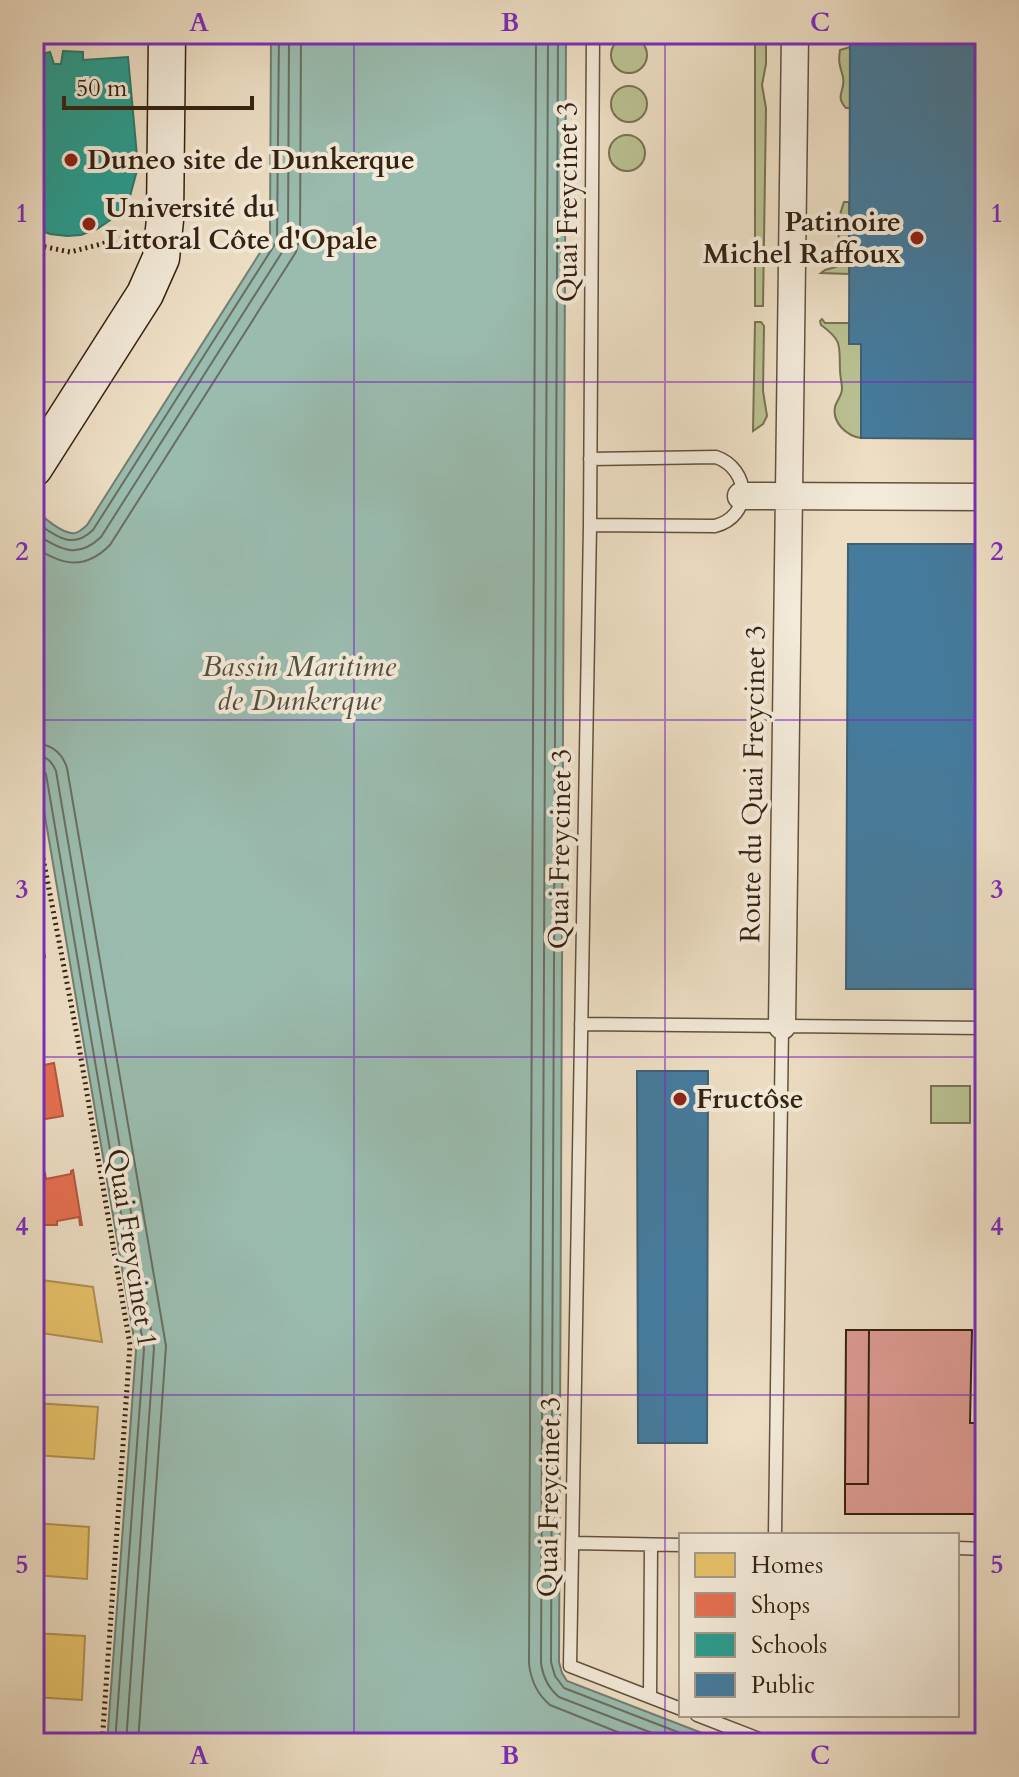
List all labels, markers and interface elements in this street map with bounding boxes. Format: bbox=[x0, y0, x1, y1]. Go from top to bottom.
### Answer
text: A bbox=[189, 5, 209, 40]
text: B bbox=[501, 5, 519, 40]
text: C bbox=[810, 5, 830, 40]
scale bar bbox=[64, 60, 252, 110]
text: 50 m bbox=[76, 72, 128, 105]
street label: Quai Freycinet 3 bbox=[549, 102, 587, 302]
place label: Duneo site de Dunkerque bbox=[87, 141, 415, 179]
marker: Duneo site de Dunkerque bbox=[62, 151, 80, 169]
place label: Université du Littoral Côte d'Opale bbox=[105, 189, 378, 259]
text: 1 bbox=[15, 196, 29, 231]
text: 1 bbox=[990, 196, 1004, 231]
place label: Patinoire Michel Raffoux bbox=[703, 203, 901, 273]
marker: Université du Littoral Côte d'Opale bbox=[80, 215, 98, 233]
marker: Patinoire Michel Raffoux bbox=[908, 229, 926, 247]
text: 2 bbox=[15, 534, 29, 569]
text: 2 bbox=[990, 534, 1004, 569]
street label: Route du Quai Freycinet 3 bbox=[731, 625, 775, 943]
water label: Bassin Maritime de Dunkerque bbox=[202, 646, 396, 721]
street label: Quai Freycinet 3 bbox=[539, 748, 581, 950]
text: 3 bbox=[15, 872, 29, 907]
text: 3 bbox=[990, 872, 1004, 907]
place label: Fructôse bbox=[696, 1080, 804, 1118]
marker: Fructôse bbox=[671, 1090, 689, 1108]
street label: Quai Freycinet 1 bbox=[98, 1146, 166, 1350]
text: 4 bbox=[15, 1209, 29, 1244]
text: 4 bbox=[990, 1209, 1004, 1244]
street label: Quai Freycinet 3 bbox=[528, 1396, 570, 1598]
legend bbox=[679, 1533, 959, 1717]
text: 5 bbox=[15, 1547, 29, 1582]
text: 5 bbox=[990, 1547, 1004, 1582]
text: Homes bbox=[751, 1549, 823, 1582]
text: Shops bbox=[751, 1589, 810, 1622]
text: Schools bbox=[751, 1629, 827, 1662]
text: Public bbox=[751, 1669, 815, 1702]
text: A bbox=[189, 1738, 209, 1773]
text: B bbox=[501, 1738, 519, 1773]
text: C bbox=[810, 1738, 830, 1773]

